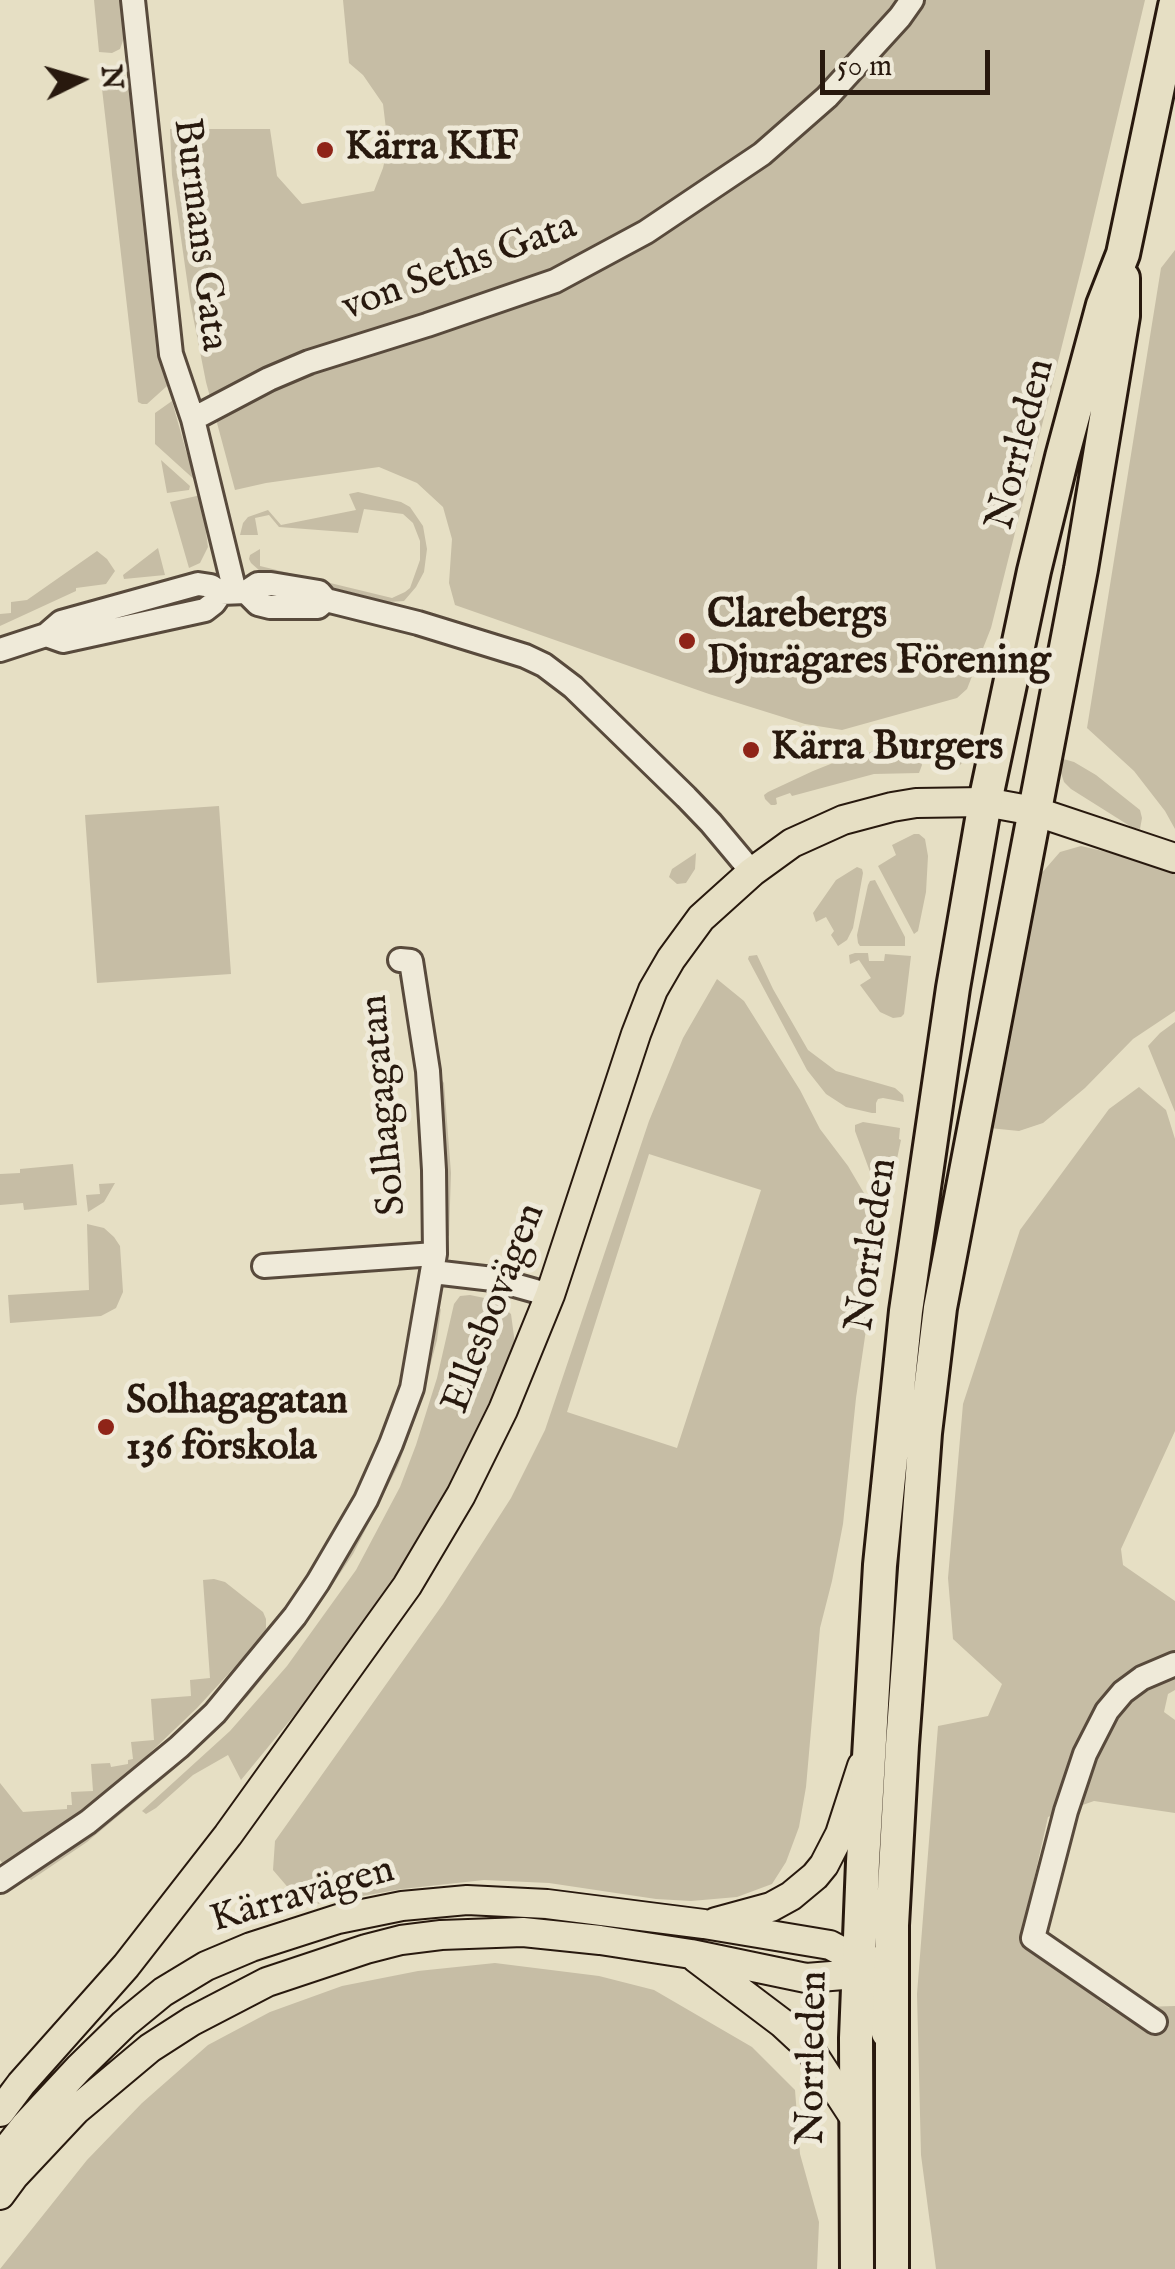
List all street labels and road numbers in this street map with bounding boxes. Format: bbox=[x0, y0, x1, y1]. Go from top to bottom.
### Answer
street label: Burmans Gata bbox=[160, 116, 236, 354]
street label: von Seths Gata bbox=[336, 204, 584, 334]
street label: Norrleden bbox=[979, 355, 1067, 535]
street label: Solhagagatan bbox=[352, 992, 420, 1218]
street label: Norrleden bbox=[838, 1155, 910, 1335]
street label: Ellesbovägen bbox=[434, 1197, 558, 1421]
street label: Kärravägen bbox=[206, 1848, 400, 1946]
street label: Norrleden bbox=[789, 1970, 841, 2146]

